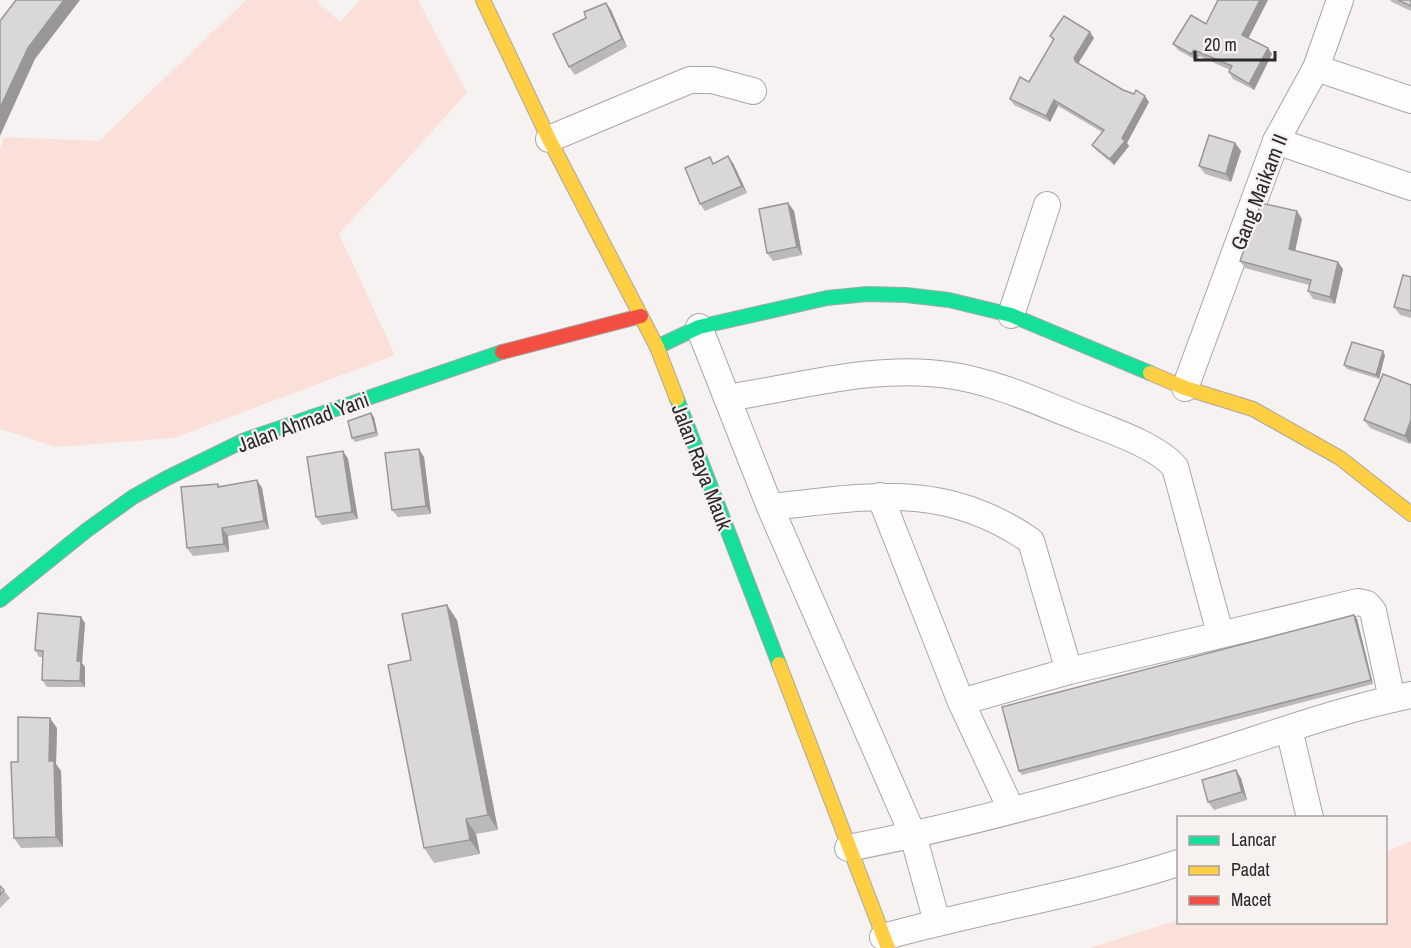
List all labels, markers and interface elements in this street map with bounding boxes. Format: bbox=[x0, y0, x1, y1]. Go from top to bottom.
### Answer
scale bar bbox=[1195, 24, 1274, 62]
text: 20 m bbox=[1204, 32, 1237, 57]
street label: Gang Maikam II bbox=[1224, 130, 1294, 254]
street label: Jalan Ahmad Yani bbox=[233, 385, 373, 459]
street label: Jalan Raya Mauk bbox=[665, 400, 740, 535]
legend bbox=[1177, 816, 1387, 924]
text: Lancar bbox=[1231, 827, 1276, 852]
text: Padat bbox=[1231, 857, 1270, 882]
text: Macet bbox=[1231, 887, 1271, 912]

